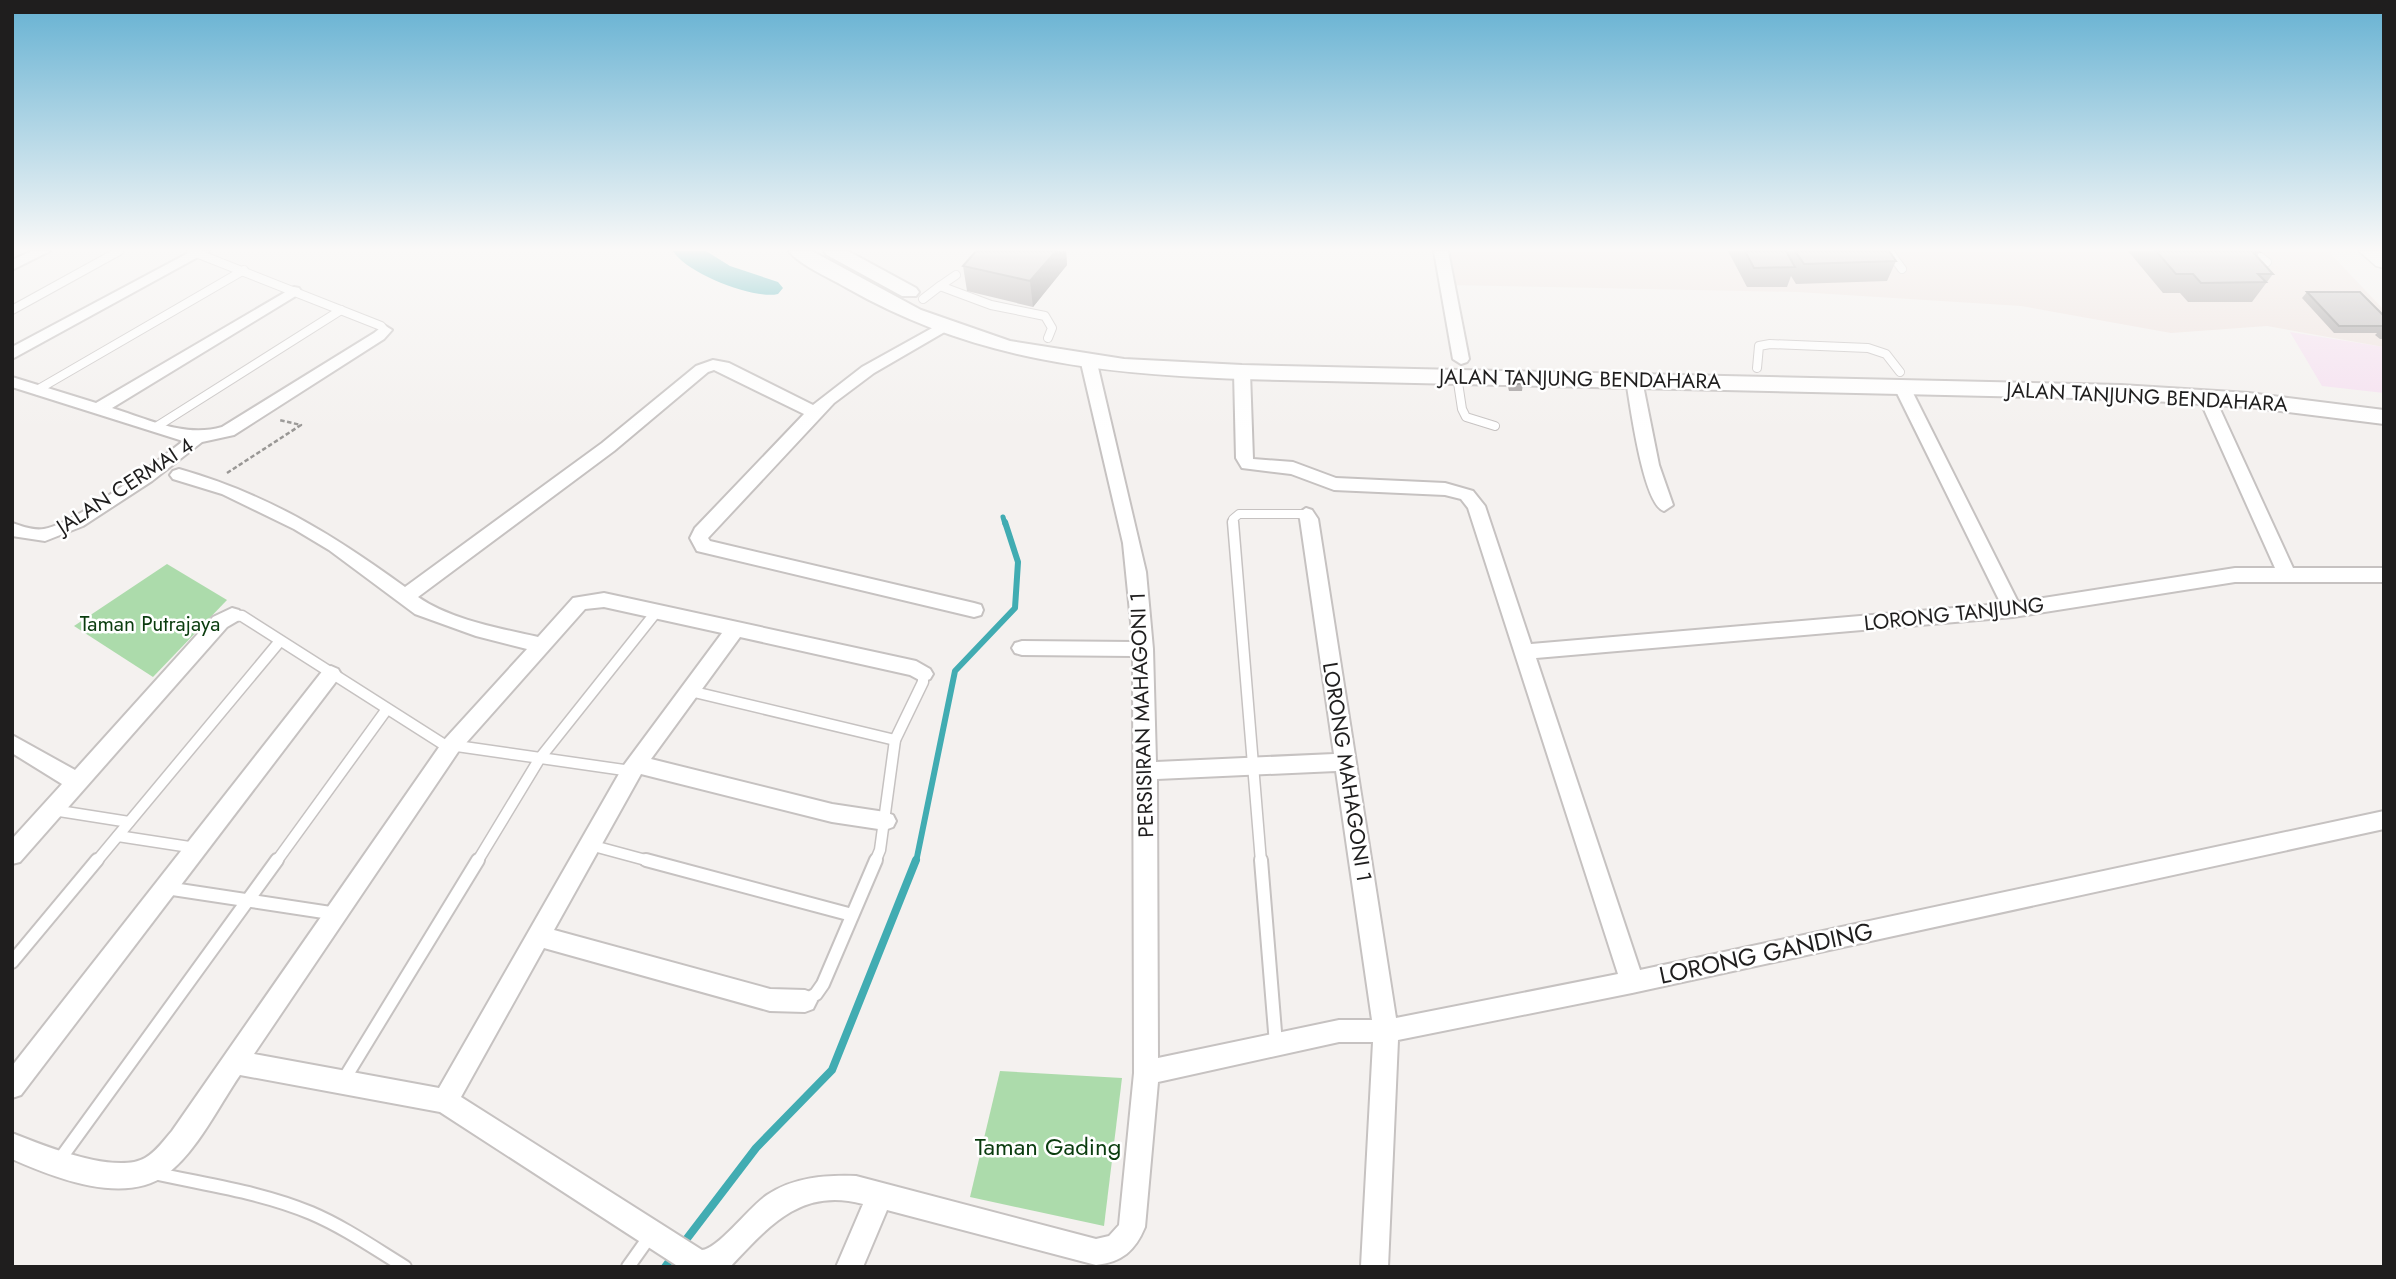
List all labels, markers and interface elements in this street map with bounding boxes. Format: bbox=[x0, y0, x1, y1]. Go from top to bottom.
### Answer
street label: JALAN TANJUNG BENDAHARA bbox=[1436, 361, 1721, 396]
street label: JALAN TANJUNG BENDAHARA bbox=[2003, 374, 2289, 419]
street label: JALAN CERMAI 4 bbox=[48, 430, 199, 543]
street label: LORONG TANJUNG bbox=[1862, 590, 2046, 638]
street label: PERSISIRAN MAHAGONI 1 bbox=[1123, 592, 1161, 838]
park label: Taman Putrajaya bbox=[80, 609, 220, 639]
street label: LORONG MAHAGONI 1 bbox=[1315, 660, 1379, 884]
street label: LORONG GANDING bbox=[1656, 913, 1876, 993]
park label: Taman Gading bbox=[975, 1129, 1121, 1164]

